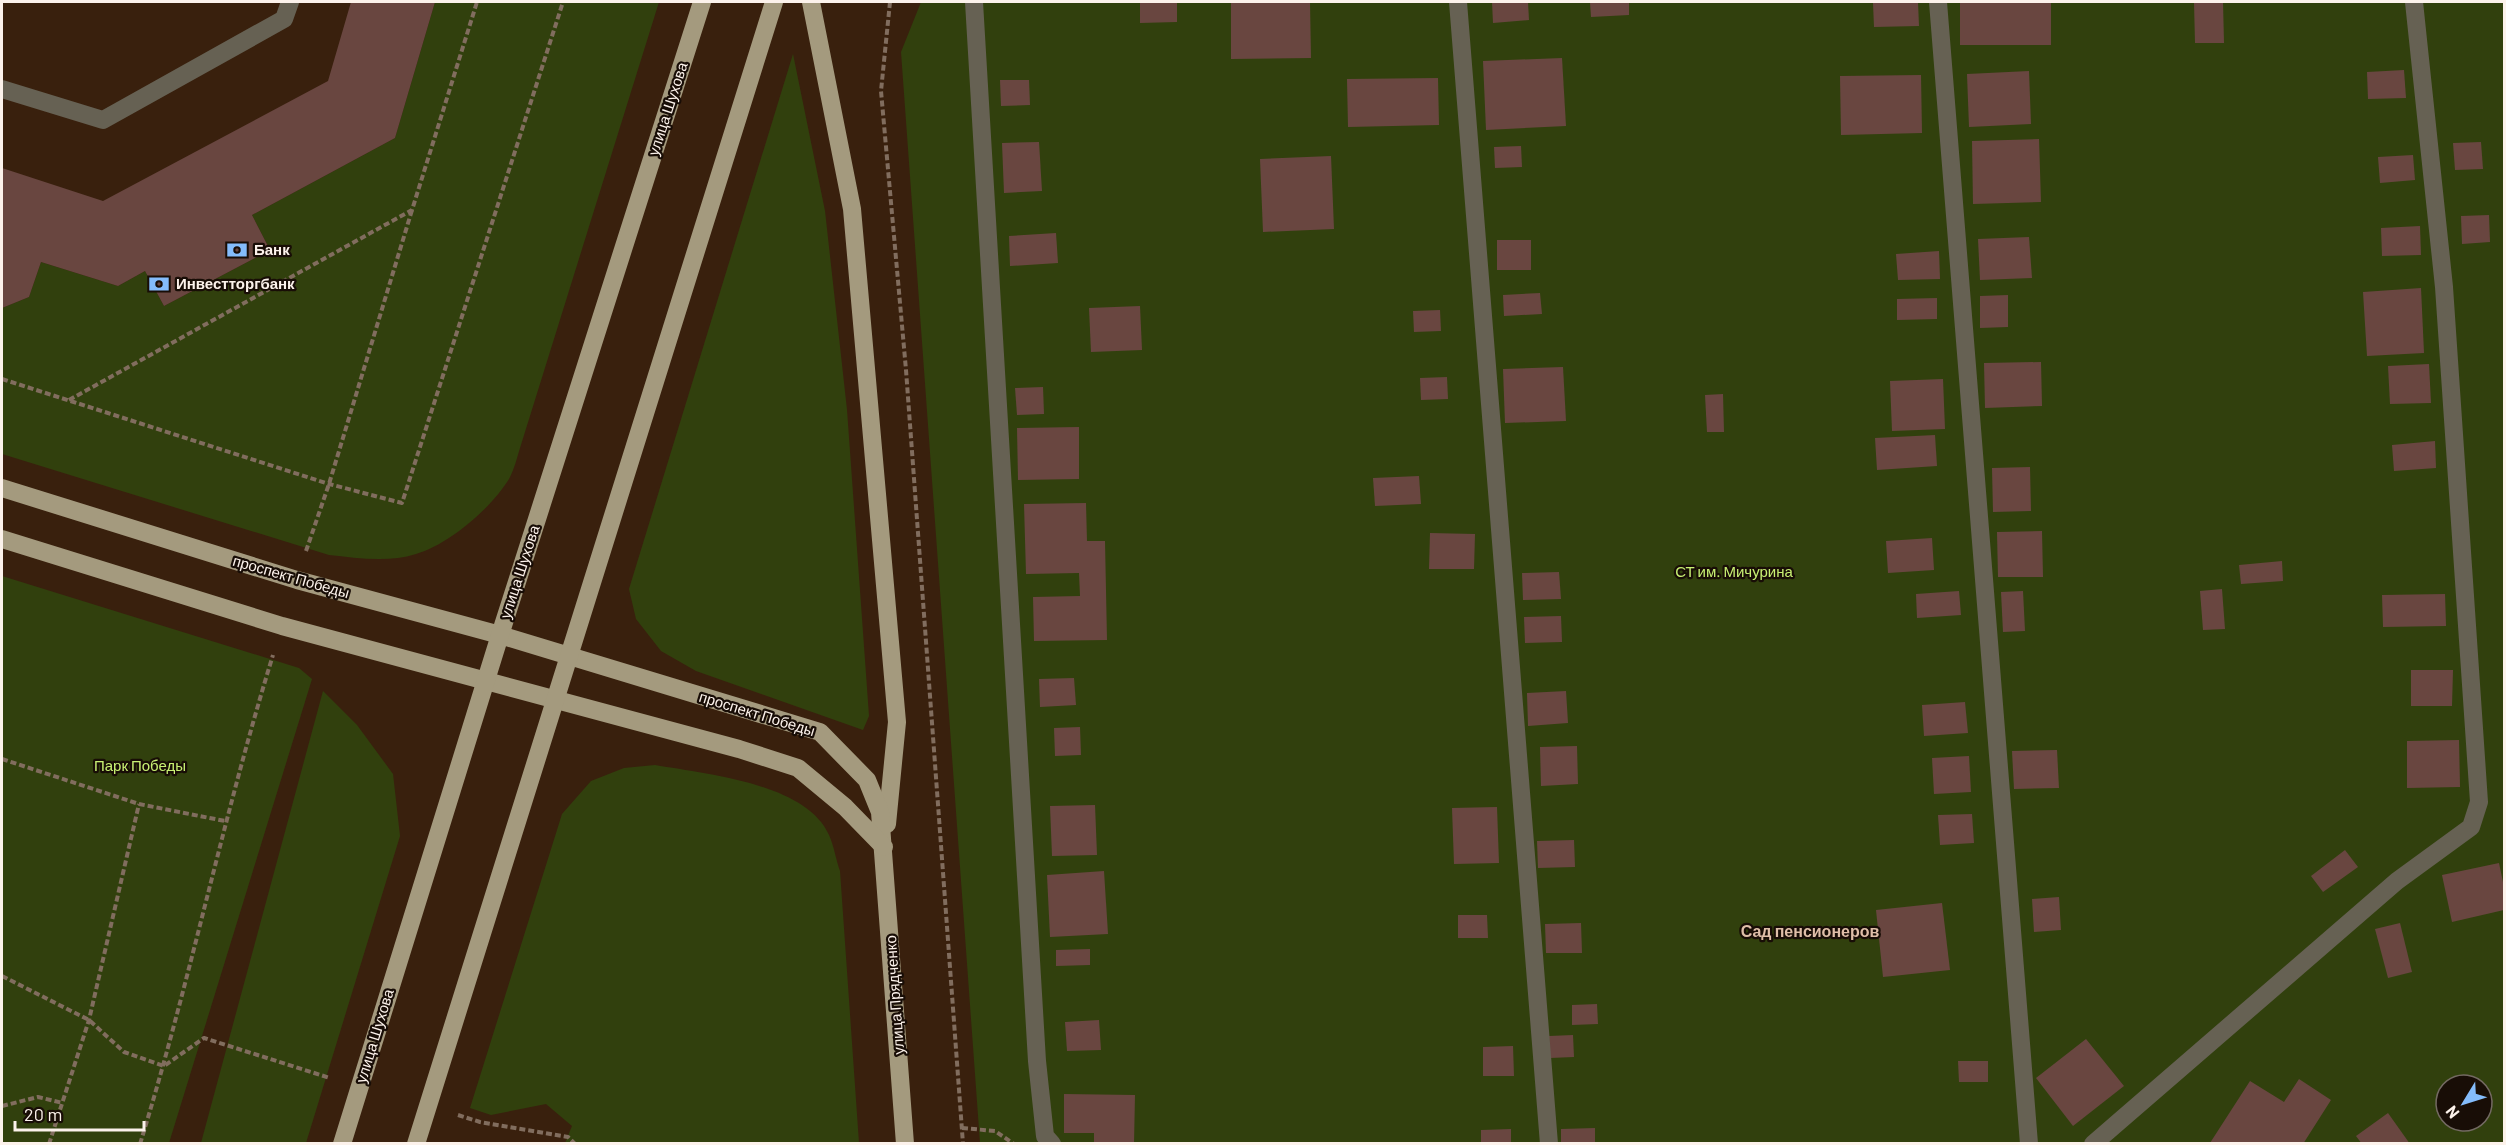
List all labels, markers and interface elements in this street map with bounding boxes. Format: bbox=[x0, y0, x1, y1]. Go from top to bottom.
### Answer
street label: улица Шухова bbox=[643, 59, 691, 158]
bank icon: Банк bbox=[225, 238, 249, 262]
place label: Банк bbox=[254, 240, 290, 258]
bank icon: Инвестторгбанк bbox=[147, 272, 171, 296]
place label: Инвестторгбанк bbox=[176, 274, 295, 292]
street label: улица Шухова bbox=[495, 522, 543, 621]
street label: проспект Победы bbox=[231, 551, 352, 601]
park label: СТ им. Мичурина bbox=[1675, 562, 1794, 580]
street label: проспект Победы bbox=[697, 687, 818, 739]
park label: Парк Победы bbox=[94, 756, 186, 774]
district label: Сад пенсионеров bbox=[1741, 921, 1880, 940]
street label: улица Прядченко bbox=[881, 935, 907, 1055]
street label: улица Шухова bbox=[351, 986, 397, 1085]
north arrow bbox=[2434, 1073, 2494, 1133]
scale bar bbox=[15, 1094, 144, 1132]
text: 20 m bbox=[24, 1103, 62, 1125]
text: N bbox=[2441, 1103, 2463, 1123]

